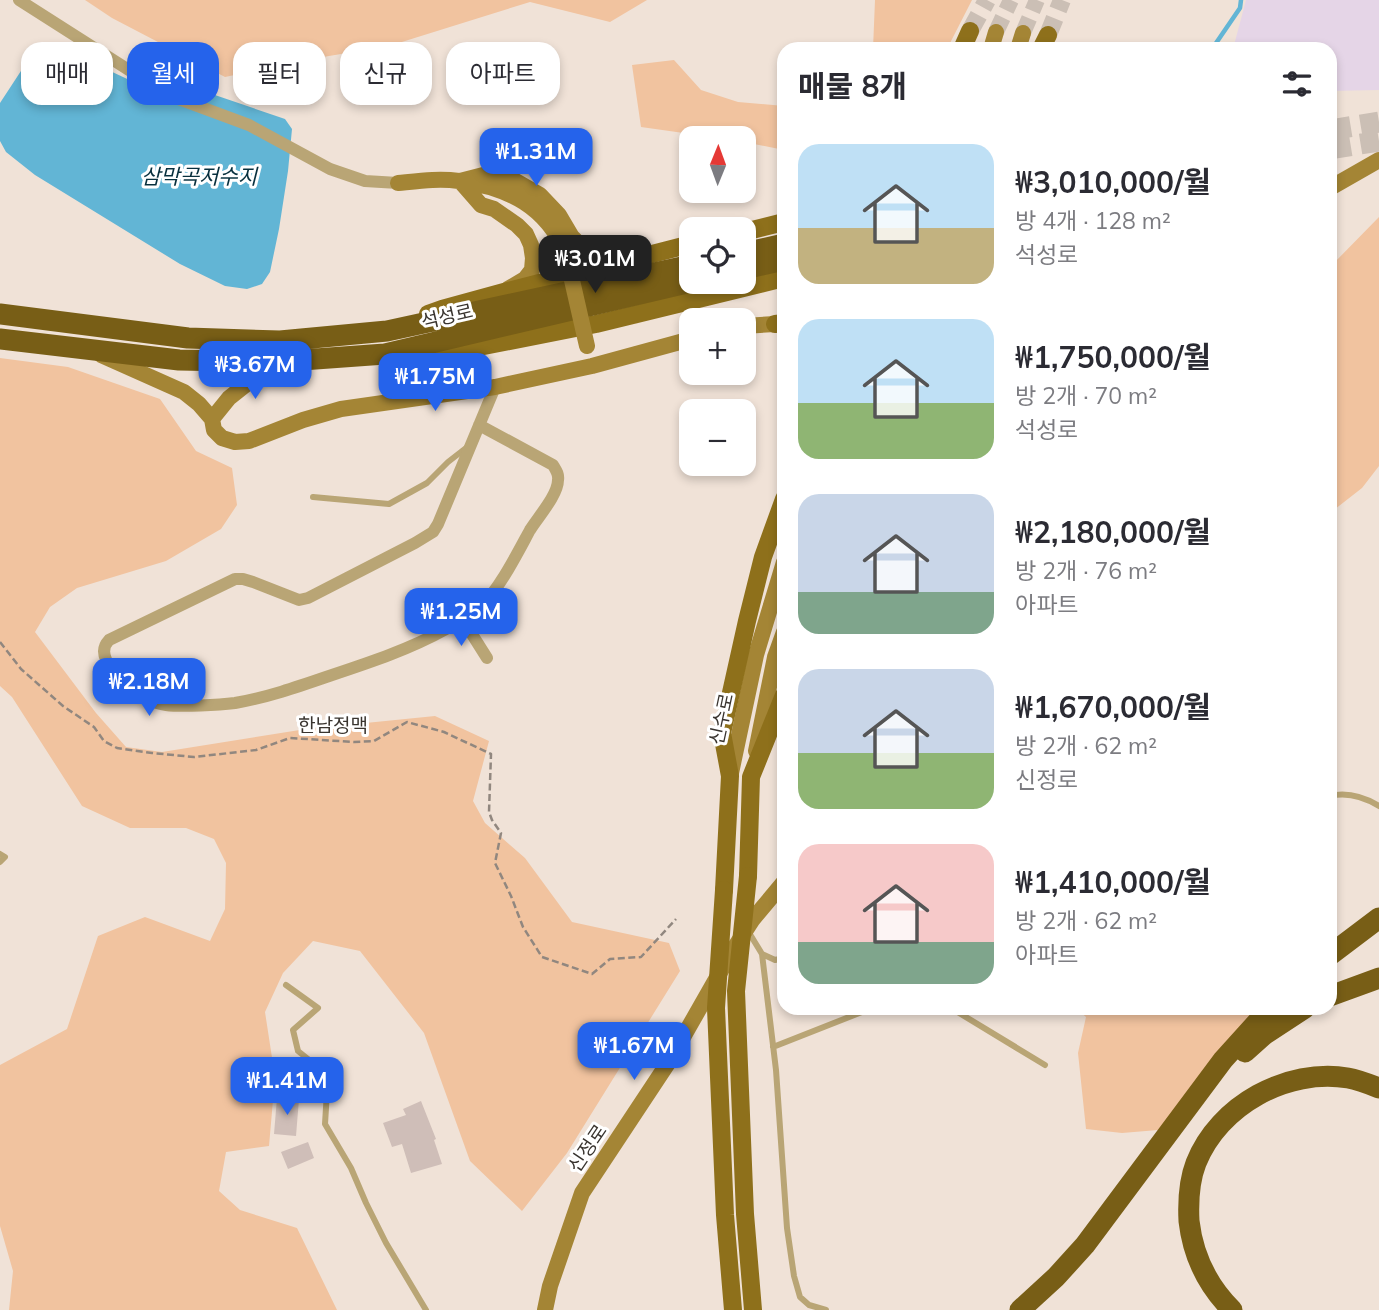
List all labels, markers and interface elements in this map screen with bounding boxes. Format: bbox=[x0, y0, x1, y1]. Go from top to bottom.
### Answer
chip: 매매 bbox=[21, 42, 113, 105]
chip: 월세 bbox=[127, 42, 219, 105]
chip: 필터 bbox=[233, 42, 326, 105]
chip: 신규 bbox=[340, 42, 432, 105]
chip: 아파트 bbox=[446, 42, 560, 105]
icon: filters bbox=[1278, 65, 1316, 103]
text: 매물 8개 bbox=[798, 67, 907, 105]
north arrow bbox=[679, 126, 756, 203]
map controls bbox=[679, 126, 756, 476]
pin: ₩1.31M bbox=[479, 128, 593, 188]
text: ₩1.31M bbox=[496, 136, 576, 165]
water label: 삼막곡저수지 bbox=[141, 163, 259, 189]
text: ₩3,010,000/월 bbox=[1015, 163, 1211, 201]
icon: home bbox=[854, 172, 938, 256]
text: 방 4개 · 128 m² bbox=[1015, 206, 1171, 235]
button: locate bbox=[679, 217, 756, 294]
pin: ₩3.01M bbox=[538, 236, 652, 295]
text: 석성로 bbox=[1015, 240, 1078, 269]
text: ₩3.01M bbox=[555, 243, 635, 272]
street label: 석성로 bbox=[419, 298, 475, 334]
button: + bbox=[679, 308, 756, 385]
text: ₩1,750,000/월 bbox=[1015, 338, 1211, 376]
pin: ₩3.67M bbox=[198, 342, 312, 401]
icon: home bbox=[854, 347, 938, 431]
text: ₩3.67M bbox=[215, 349, 295, 378]
pin: ₩1.75M bbox=[378, 354, 492, 413]
text: ₩1.75M bbox=[395, 361, 475, 390]
text: 방 2개 · 70 m² bbox=[1015, 381, 1157, 410]
button: − bbox=[679, 399, 756, 476]
text: 석성로 bbox=[1015, 415, 1078, 444]
text: ₩2,180,000/월 bbox=[1015, 513, 1211, 551]
icon: home bbox=[854, 522, 938, 606]
text: 방 2개 · 76 m² bbox=[1015, 556, 1157, 585]
pin: ₩1.25M bbox=[404, 588, 518, 648]
text: 아파트 bbox=[1015, 590, 1078, 619]
text: ₩1.25M bbox=[421, 596, 501, 625]
pin: ₩2.18M bbox=[92, 658, 206, 718]
text: ₩2.18M bbox=[109, 666, 189, 695]
text: ₩1,670,000/월 bbox=[1015, 688, 1211, 726]
street label: 신수로 bbox=[704, 691, 738, 747]
icon: home bbox=[854, 697, 938, 781]
street label: 한남정맥 bbox=[298, 713, 368, 737]
text: 방 2개 · 62 m² bbox=[1015, 731, 1157, 760]
text: 신정로 bbox=[1015, 765, 1078, 794]
text: ₩1,410,000/월 bbox=[1015, 863, 1211, 901]
icon: home bbox=[854, 872, 938, 956]
text: 방 2개 · 62 m² bbox=[1015, 906, 1157, 935]
text: 아파트 bbox=[1015, 940, 1078, 969]
pin: ₩1.67M bbox=[577, 1023, 691, 1082]
text: ₩1.67M bbox=[594, 1030, 674, 1059]
pin: ₩1.41M bbox=[230, 1058, 344, 1117]
text: ₩1.41M bbox=[247, 1065, 327, 1094]
street label: 신정로 bbox=[562, 1120, 612, 1176]

